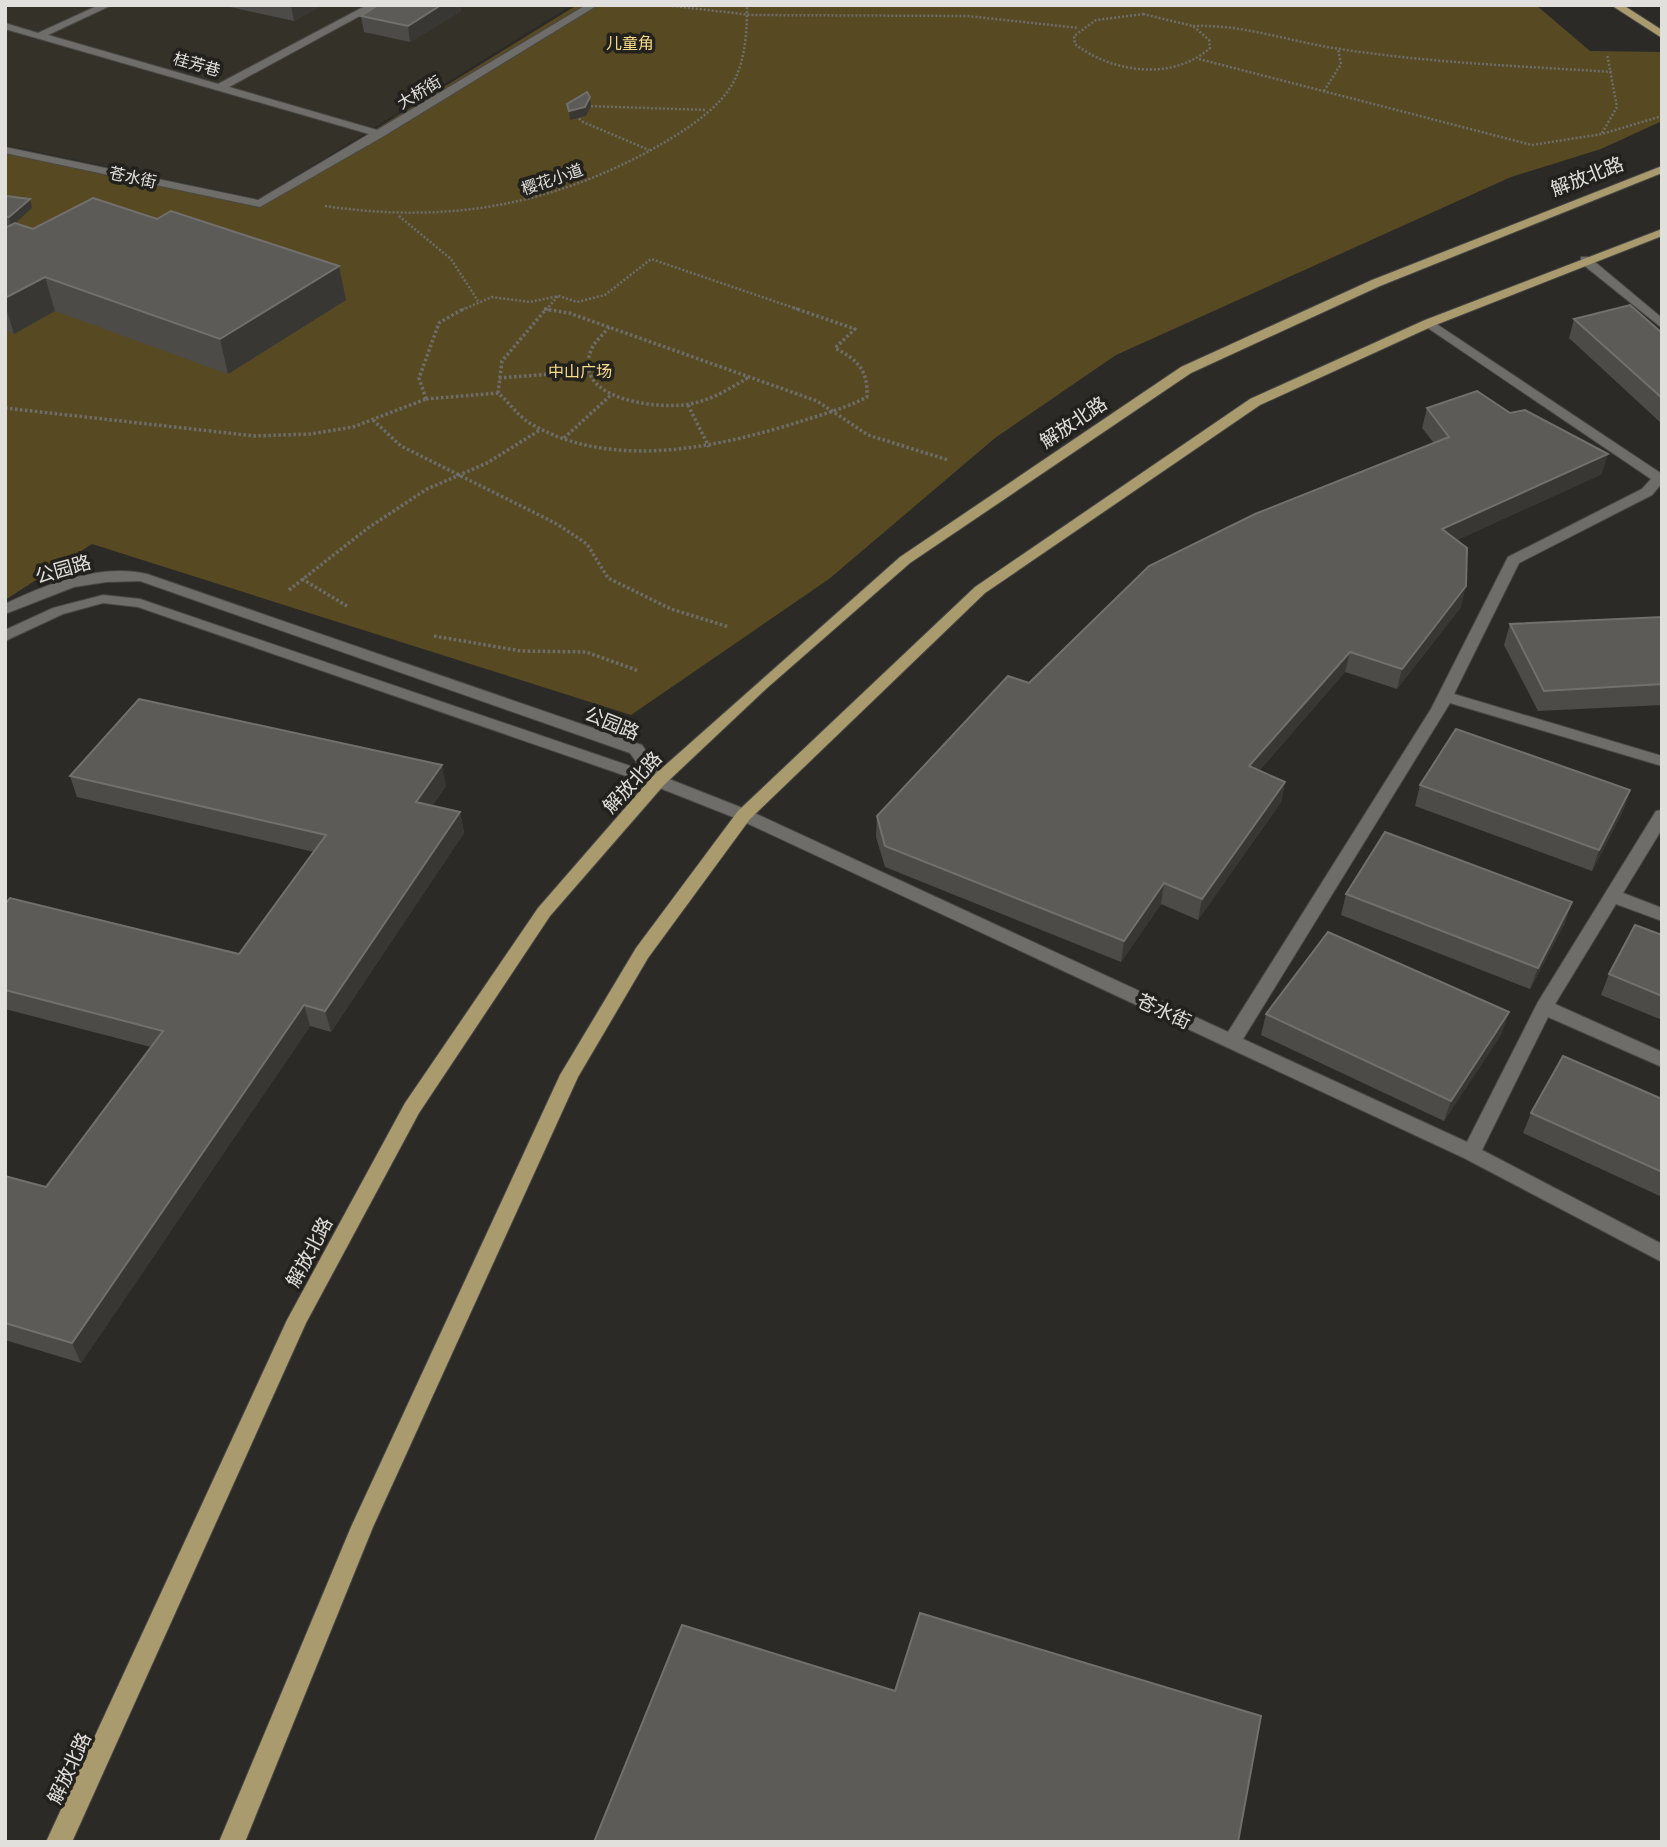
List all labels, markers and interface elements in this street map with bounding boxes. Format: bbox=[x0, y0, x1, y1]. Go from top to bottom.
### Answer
park label: 儿童角 bbox=[606, 34, 654, 53]
street label: 桂芳巷 bbox=[171, 49, 223, 80]
street label: 大桥街 bbox=[394, 72, 445, 113]
street label: 解放北路 bbox=[1548, 152, 1627, 201]
street label: 樱花小道 bbox=[519, 160, 586, 199]
street label: 苍水街 bbox=[107, 163, 158, 192]
park label: 中山广场 bbox=[548, 362, 612, 381]
street label: 解放北路 bbox=[1035, 392, 1111, 453]
street label: 公园路 bbox=[33, 551, 94, 588]
street label: 公园路 bbox=[581, 702, 643, 745]
street label: 解放北路 bbox=[598, 747, 667, 818]
street label: 苍水街 bbox=[1133, 989, 1194, 1034]
street label: 解放北路 bbox=[281, 1213, 337, 1291]
street label: 解放北路 bbox=[43, 1729, 96, 1808]

